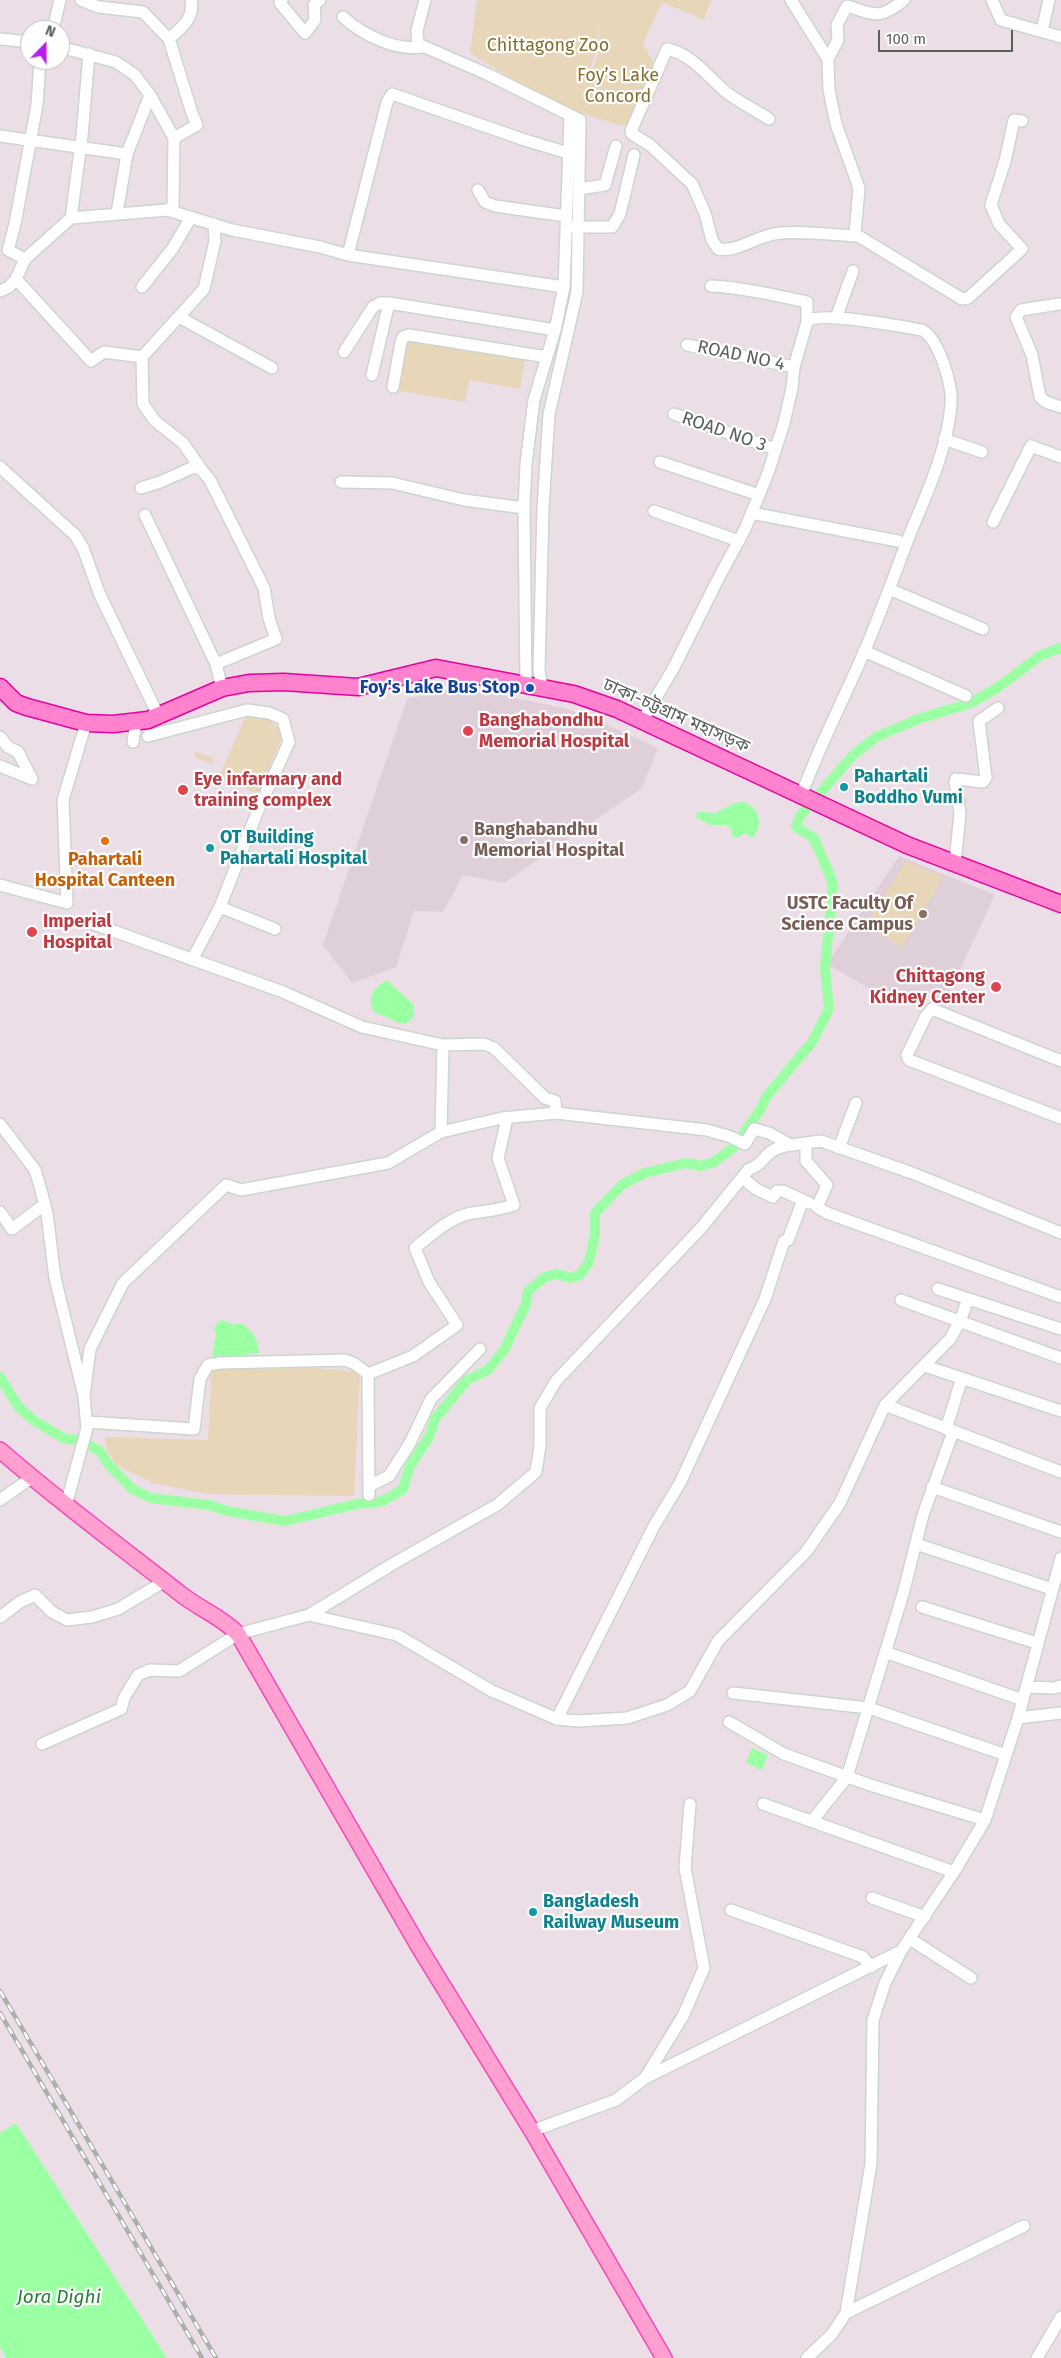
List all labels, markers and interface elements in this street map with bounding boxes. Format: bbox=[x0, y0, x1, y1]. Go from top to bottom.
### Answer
north arrow bbox=[20, 20, 70, 70]
scale bar bbox=[881, 20, 1016, 52]
text: N bbox=[43, 22, 58, 41]
text: 100 m bbox=[886, 30, 926, 48]
park label: Chittagong Zoo bbox=[487, 35, 609, 57]
park label: Foy’s Lake Concord bbox=[577, 65, 659, 108]
street label: ROAD NO 4 bbox=[695, 336, 787, 376]
street label: ROAD NO 3 bbox=[679, 407, 769, 457]
street label: ঢাকা-চট্টগ্রাম মহাসড়ক bbox=[599, 674, 753, 758]
place label: Foy's Lake Bus Stop bbox=[360, 677, 520, 699]
marker: Foy's Lake Bus Stop bbox=[524, 682, 536, 694]
place label: Banghabondhu Memorial Hospital bbox=[479, 710, 629, 752]
marker: Banghabondhu Memorial Hospital bbox=[461, 724, 475, 738]
place label: Pahartali Boddho Vumi bbox=[854, 766, 963, 809]
place label: Eye infarmary and training complex bbox=[194, 769, 342, 812]
marker: Pahartali Boddho Vumi bbox=[838, 781, 850, 793]
marker: Eye infarmary and training complex bbox=[176, 783, 190, 797]
place label: Banghabandhu Memorial Hospital bbox=[474, 819, 624, 862]
place label: OT Building Pahartali Hospital bbox=[220, 827, 367, 870]
marker: Banghabandhu Memorial Hospital bbox=[458, 834, 470, 846]
marker: Pahartali Hospital Canteen bbox=[99, 835, 111, 847]
marker: OT Building Pahartali Hospital bbox=[204, 842, 216, 854]
place label: Pahartali Hospital Canteen bbox=[35, 849, 175, 892]
place label: USTC Faculty Of Science Campus bbox=[781, 893, 913, 936]
marker: USTC Faculty Of Science Campus bbox=[917, 908, 929, 920]
place label: Imperial Hospital bbox=[43, 911, 112, 954]
marker: Imperial Hospital bbox=[25, 925, 39, 939]
place label: Chittagong Kidney Center bbox=[870, 966, 985, 1009]
marker: Chittagong Kidney Center bbox=[989, 980, 1003, 994]
place label: Bangladesh Railway Museum bbox=[543, 1891, 679, 1934]
marker: Bangladesh Railway Museum bbox=[527, 1906, 539, 1918]
water label: Jora Dighi bbox=[17, 2287, 101, 2309]

